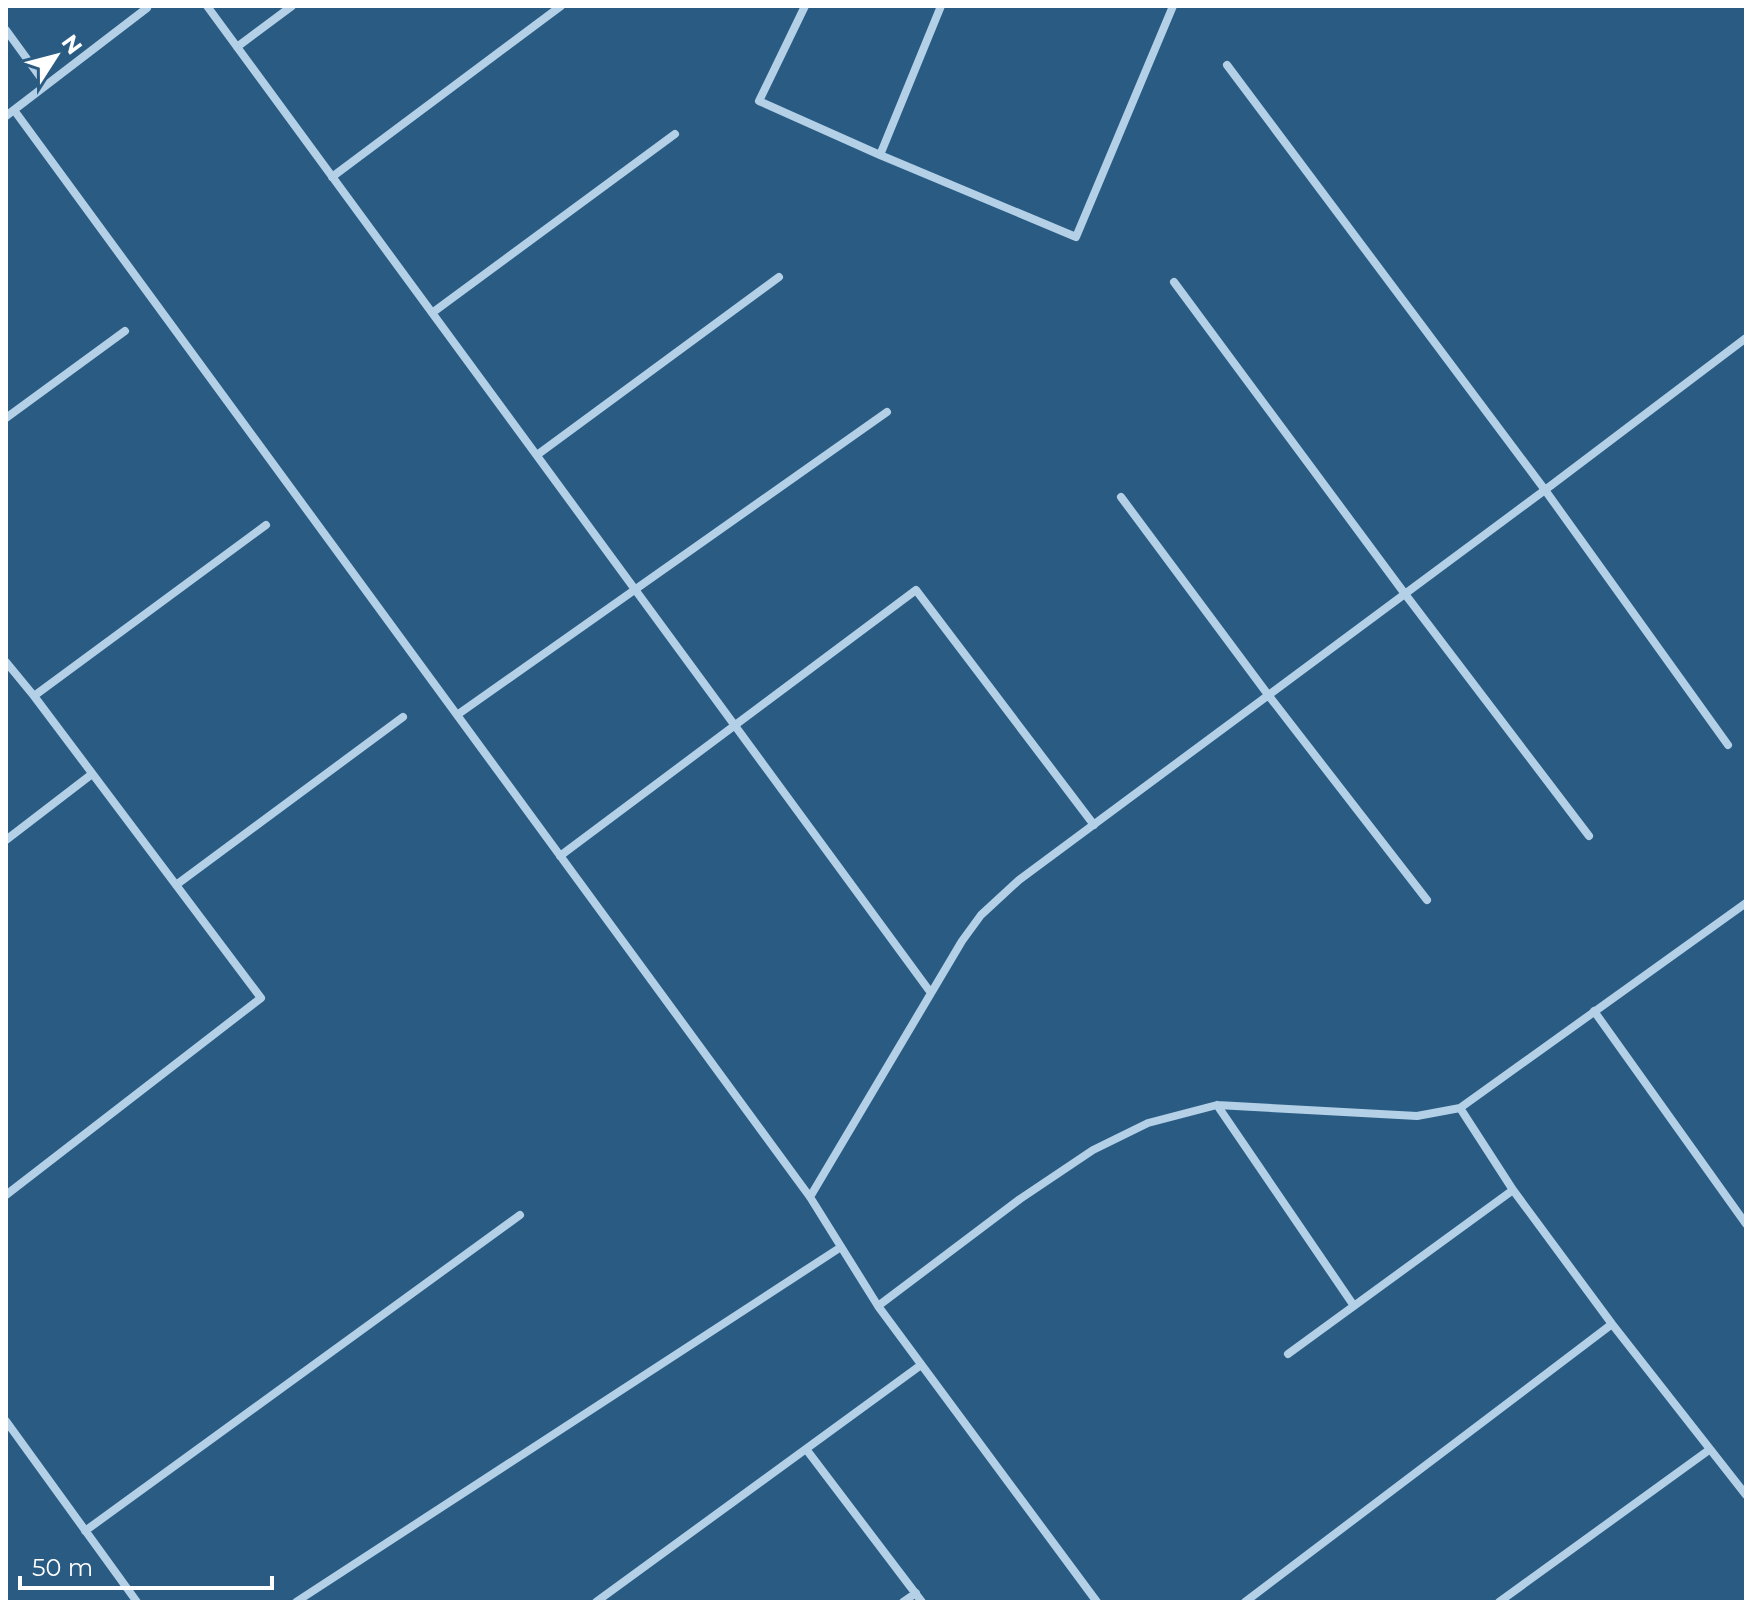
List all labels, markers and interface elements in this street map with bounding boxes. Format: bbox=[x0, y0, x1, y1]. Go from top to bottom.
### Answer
north arrow bbox=[16, 16, 96, 96]
text: N bbox=[56, 29, 88, 60]
scale bar bbox=[20, 1540, 272, 1590]
text: 50 m bbox=[32, 1553, 93, 1582]

